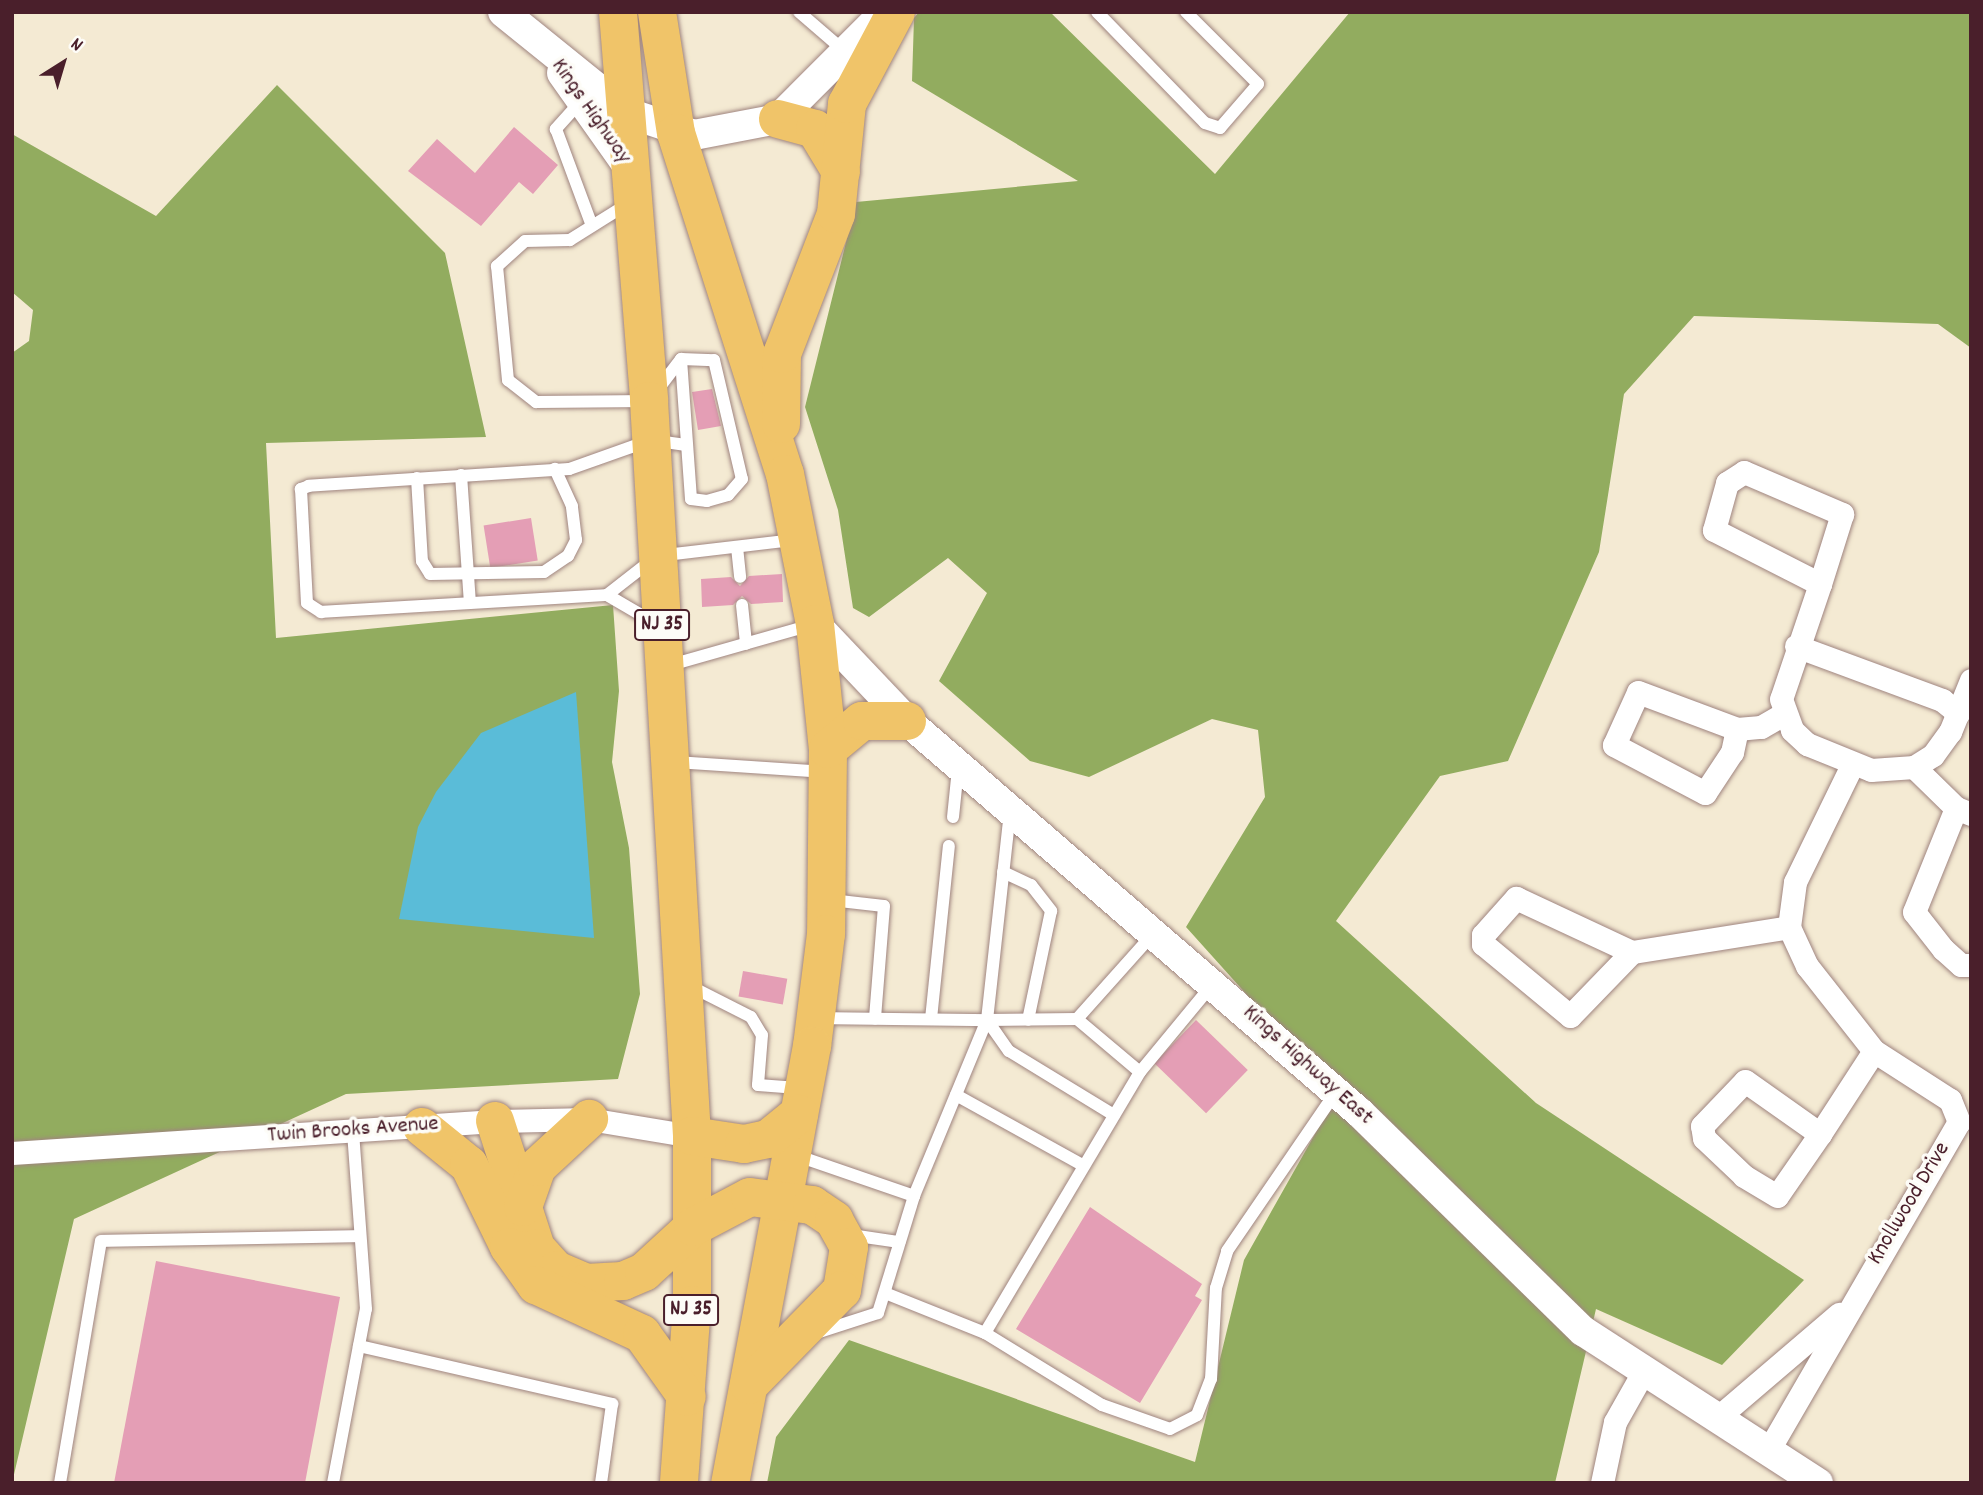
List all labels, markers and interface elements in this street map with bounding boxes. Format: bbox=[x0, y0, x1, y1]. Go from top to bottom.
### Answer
north arrow bbox=[28, 28, 98, 98]
text: N bbox=[64, 32, 88, 59]
street label: Kings Highway bbox=[544, 54, 636, 170]
road number: NJ 35 bbox=[634, 608, 690, 642]
street label: Kings Highway East bbox=[1236, 1000, 1378, 1132]
street label: Twin Brooks Avenue bbox=[267, 1111, 439, 1151]
street label: Knollwood Drive bbox=[1863, 1138, 1957, 1270]
road number: NJ 35 bbox=[663, 1292, 719, 1328]

